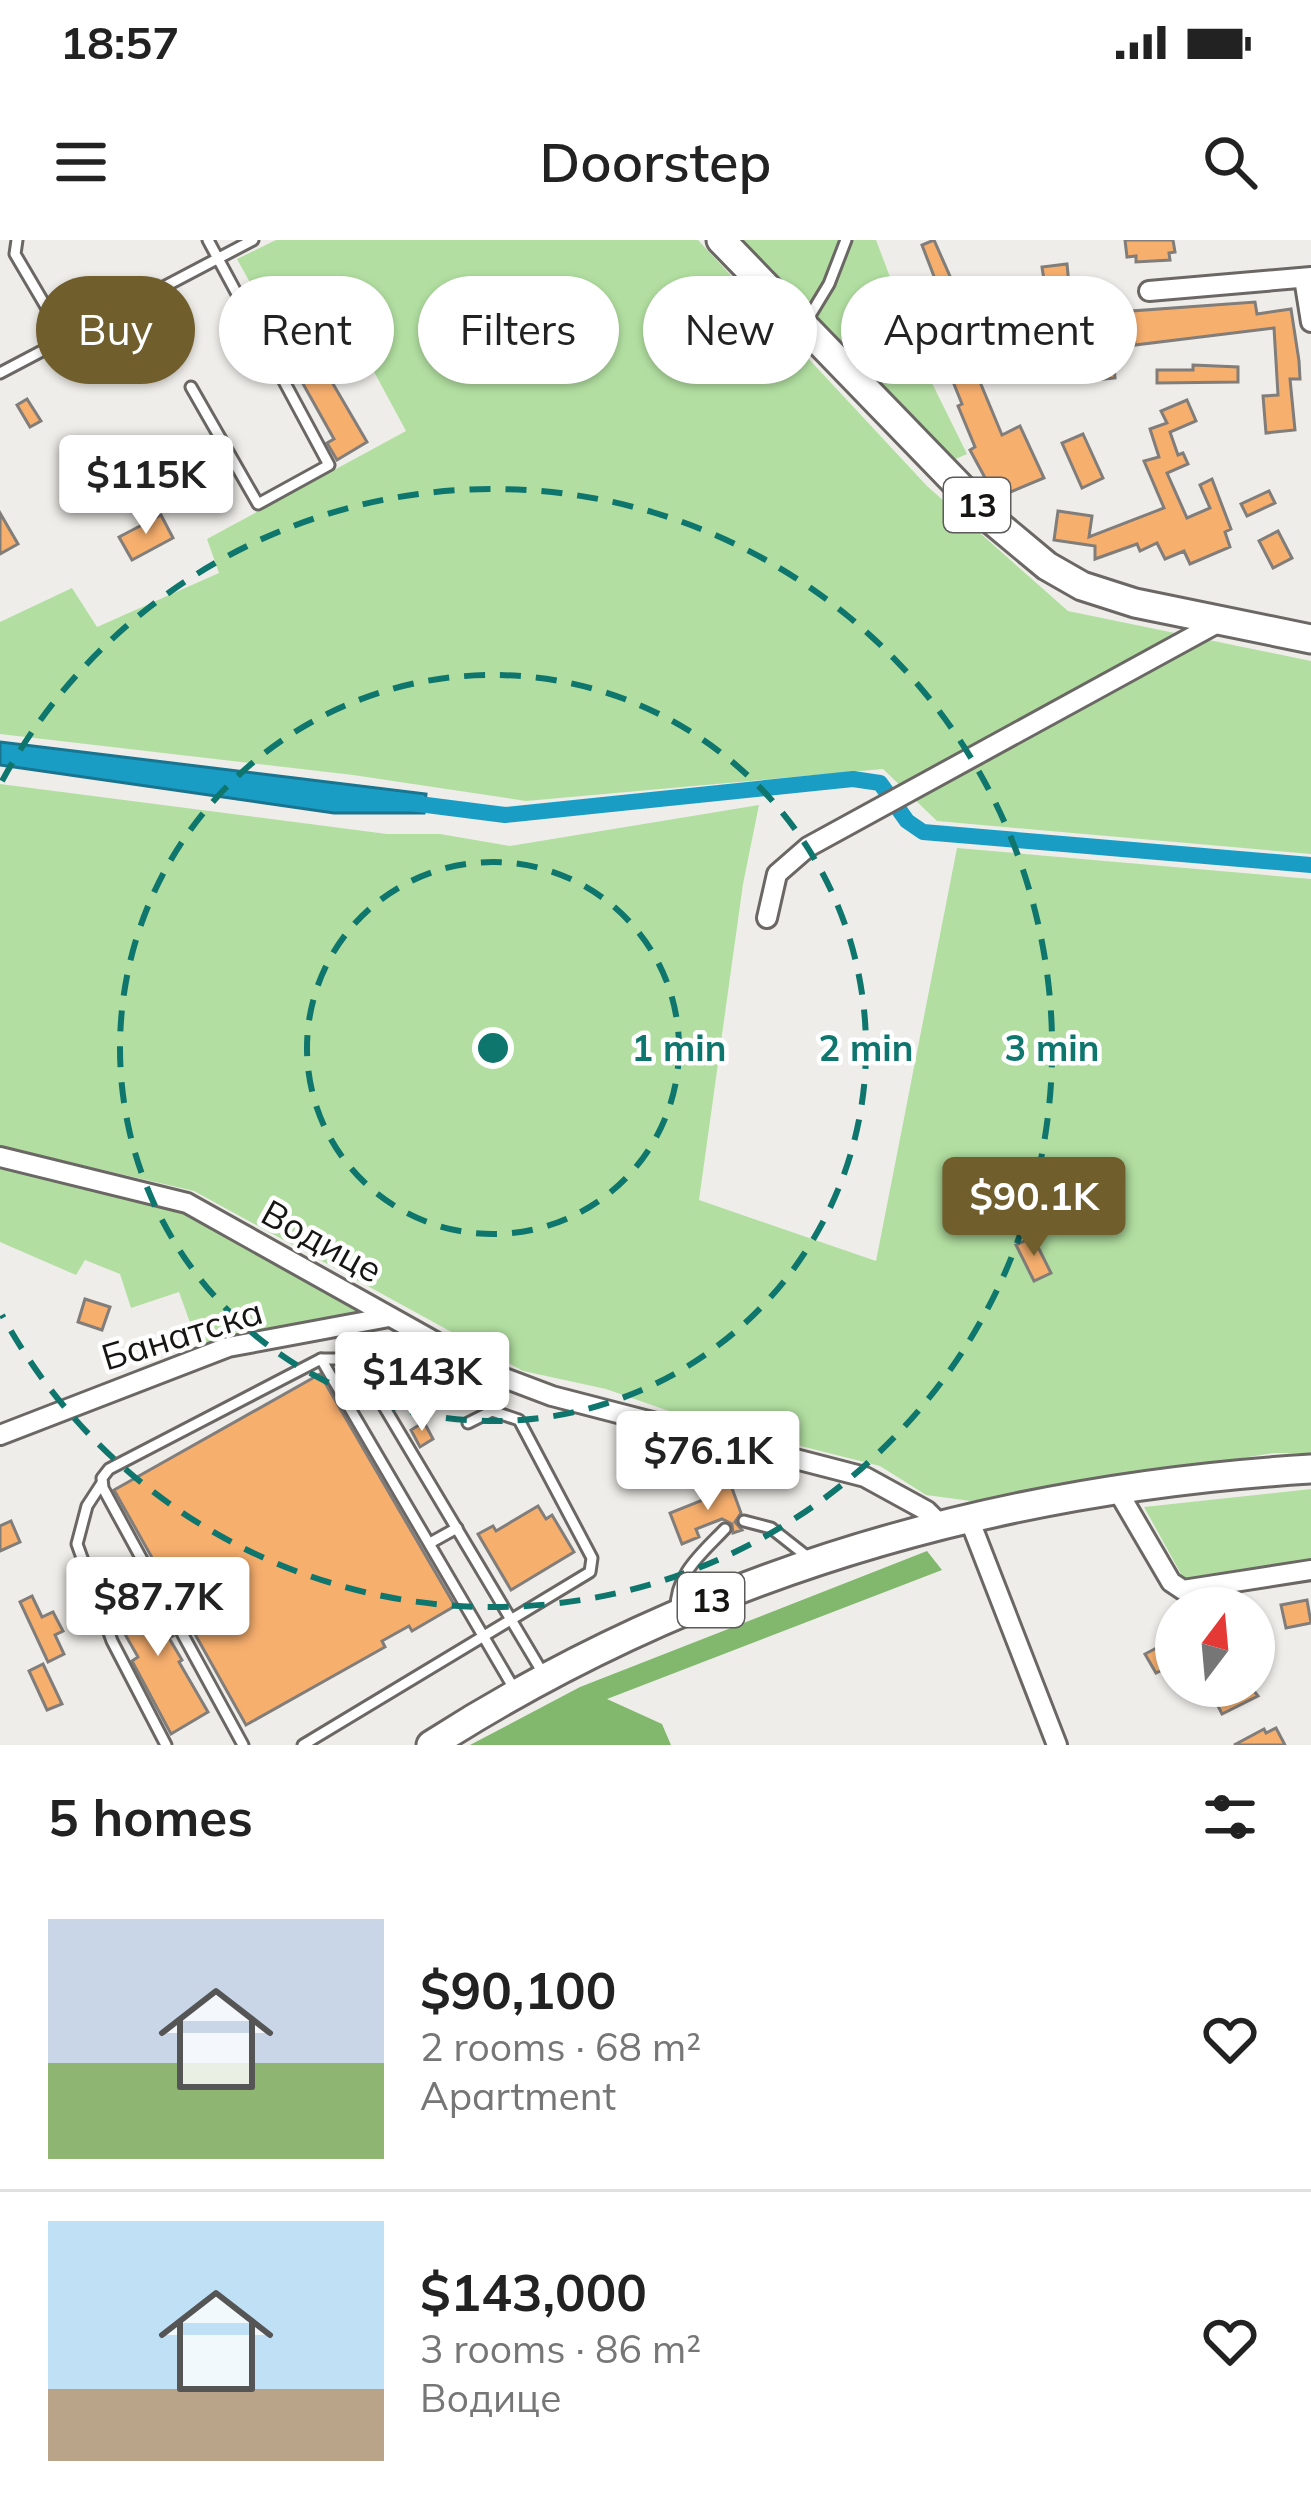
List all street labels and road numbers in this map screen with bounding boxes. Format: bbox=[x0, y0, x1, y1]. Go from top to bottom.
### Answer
road number: 13 bbox=[944, 478, 1010, 532]
street label: Водице bbox=[254, 1189, 390, 1292]
street label: Банатска bbox=[96, 1288, 268, 1379]
road number: 13 bbox=[678, 1573, 744, 1627]

